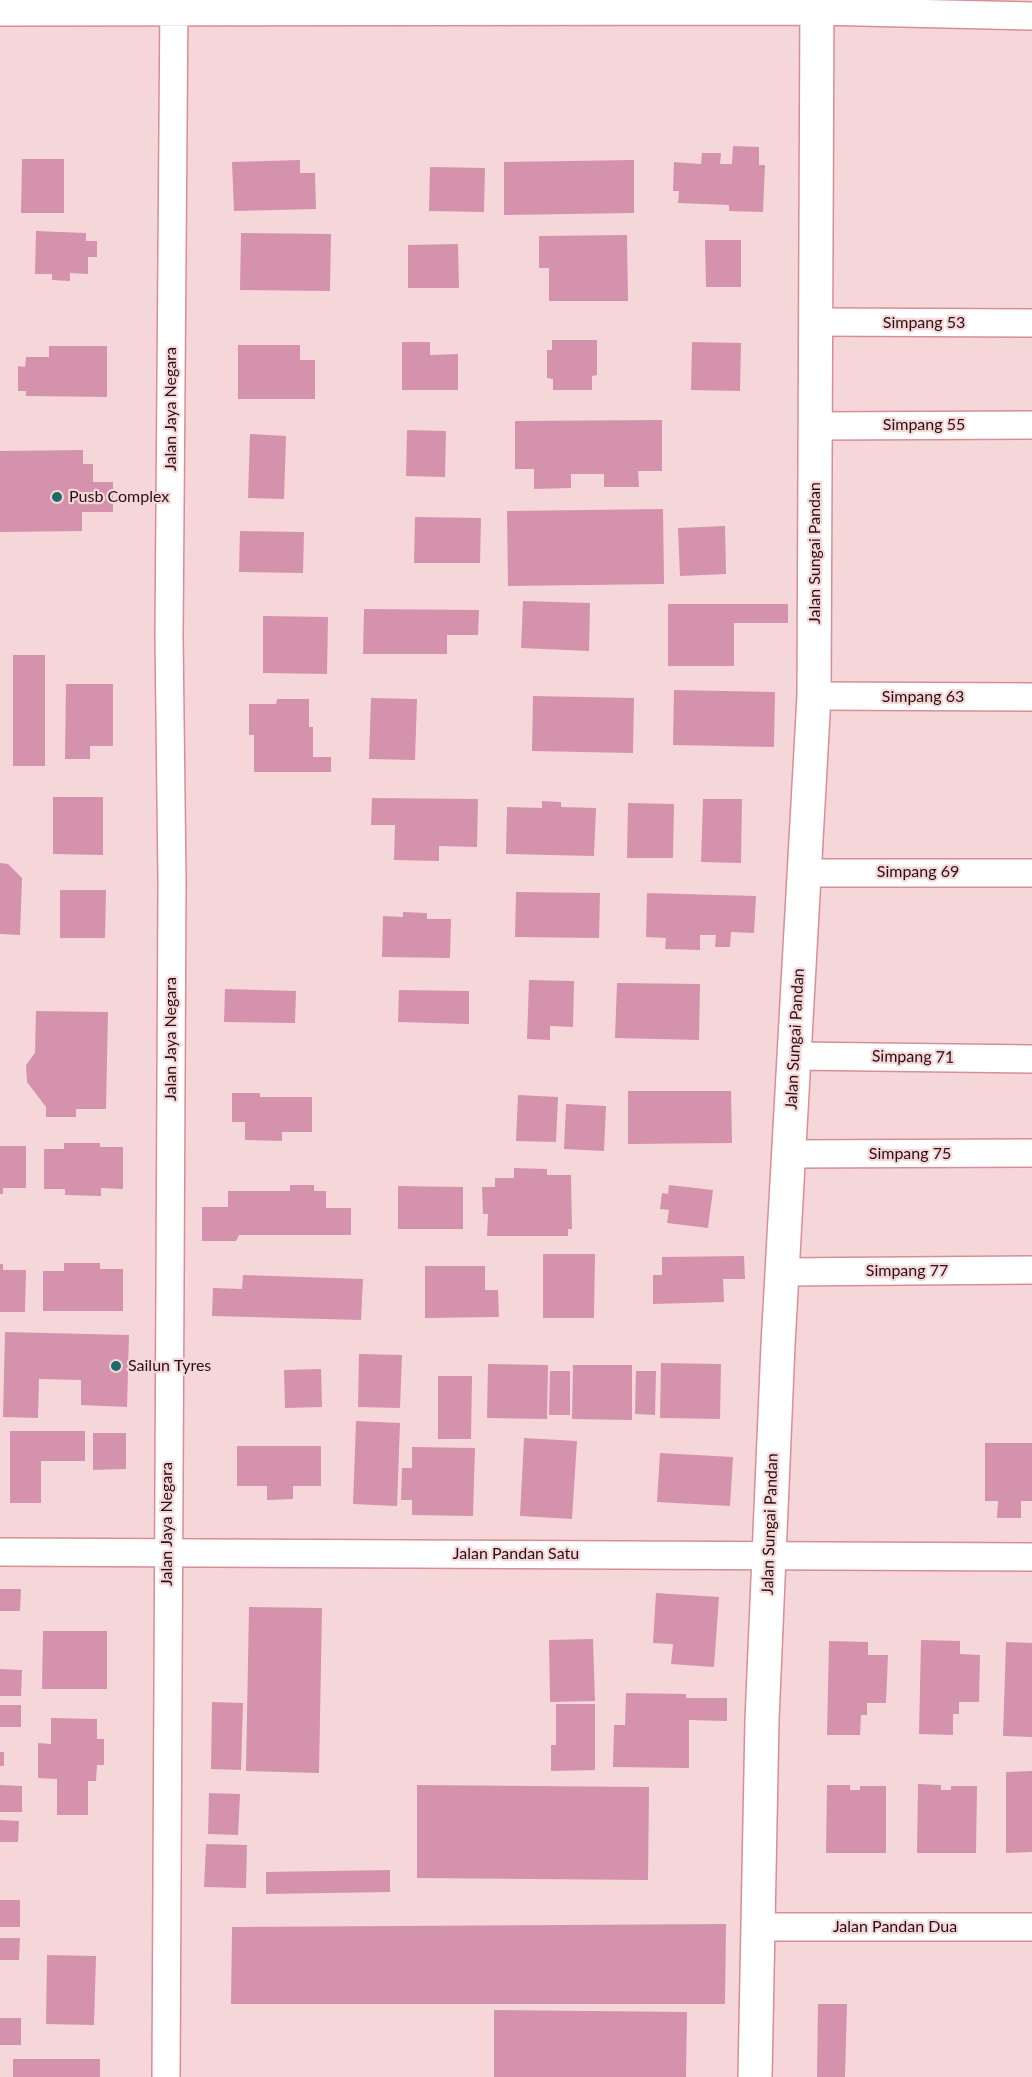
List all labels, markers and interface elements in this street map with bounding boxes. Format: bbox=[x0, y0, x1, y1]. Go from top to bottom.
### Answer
street label: Simpang 53 bbox=[883, 313, 965, 333]
street label: Jalan Jaya Negara bbox=[161, 347, 181, 471]
street label: Simpang 55 bbox=[883, 415, 965, 435]
street label: Jalan Sungai Pandan bbox=[805, 482, 825, 624]
place label: Pusb Complex bbox=[69, 487, 169, 507]
marker: Pusb Complex bbox=[50, 490, 64, 504]
street label: Simpang 63 bbox=[882, 687, 964, 707]
street label: Simpang 69 bbox=[877, 862, 959, 882]
street label: Jalan Sungai Pandan bbox=[782, 968, 808, 1110]
street label: Jalan Jaya Negara bbox=[161, 977, 181, 1101]
street label: Simpang 71 bbox=[872, 1047, 954, 1067]
street label: Simpang 75 bbox=[869, 1144, 951, 1164]
street label: Simpang 77 bbox=[866, 1261, 948, 1281]
place label: Sailun Tyres bbox=[128, 1356, 211, 1376]
marker: Sailun Tyres bbox=[109, 1359, 123, 1373]
street label: Jalan Sungai Pandan bbox=[758, 1453, 782, 1595]
street label: Jalan Jaya Negara bbox=[157, 1462, 177, 1586]
street label: Jalan Pandan Satu bbox=[453, 1544, 579, 1564]
street label: Jalan Pandan Dua bbox=[833, 1917, 957, 1937]

